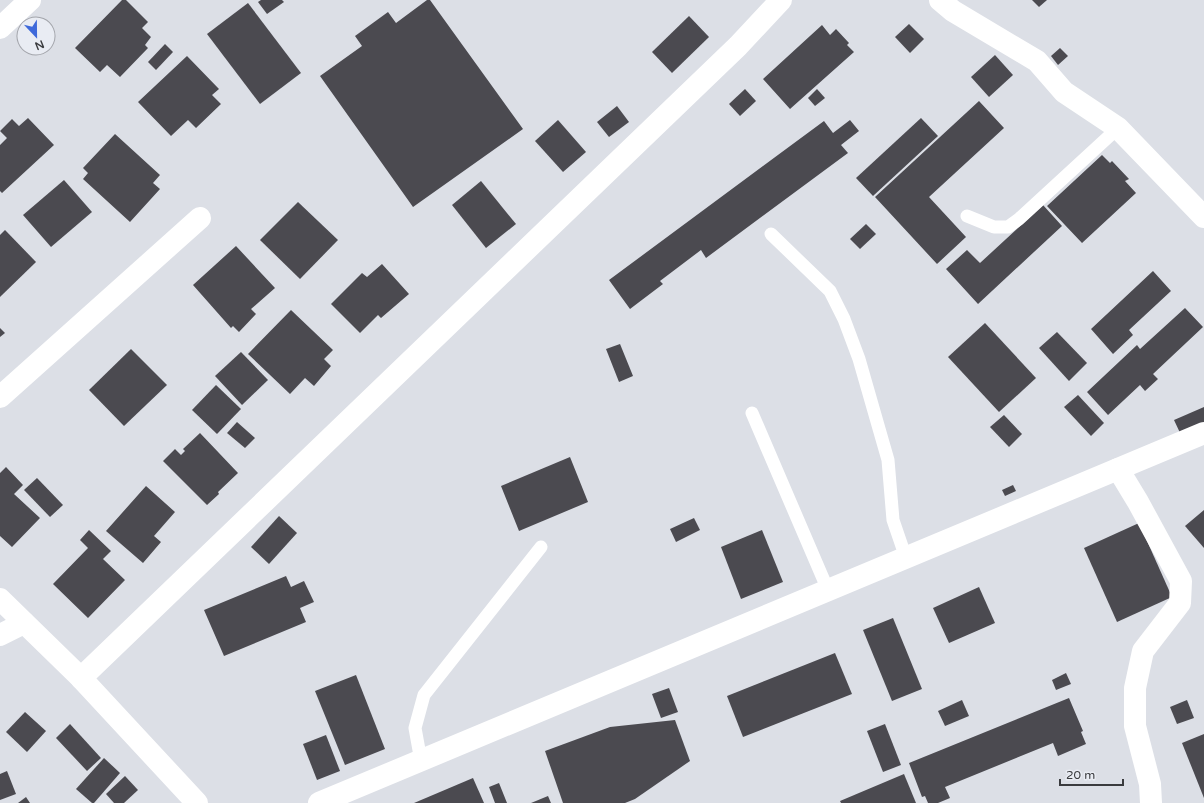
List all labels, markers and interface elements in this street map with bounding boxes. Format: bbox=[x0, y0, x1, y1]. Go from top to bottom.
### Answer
north arrow bbox=[16, 16, 56, 56]
text: N bbox=[33, 37, 46, 52]
scale bar bbox=[1060, 761, 1123, 787]
text: 20 m bbox=[1066, 768, 1095, 782]

